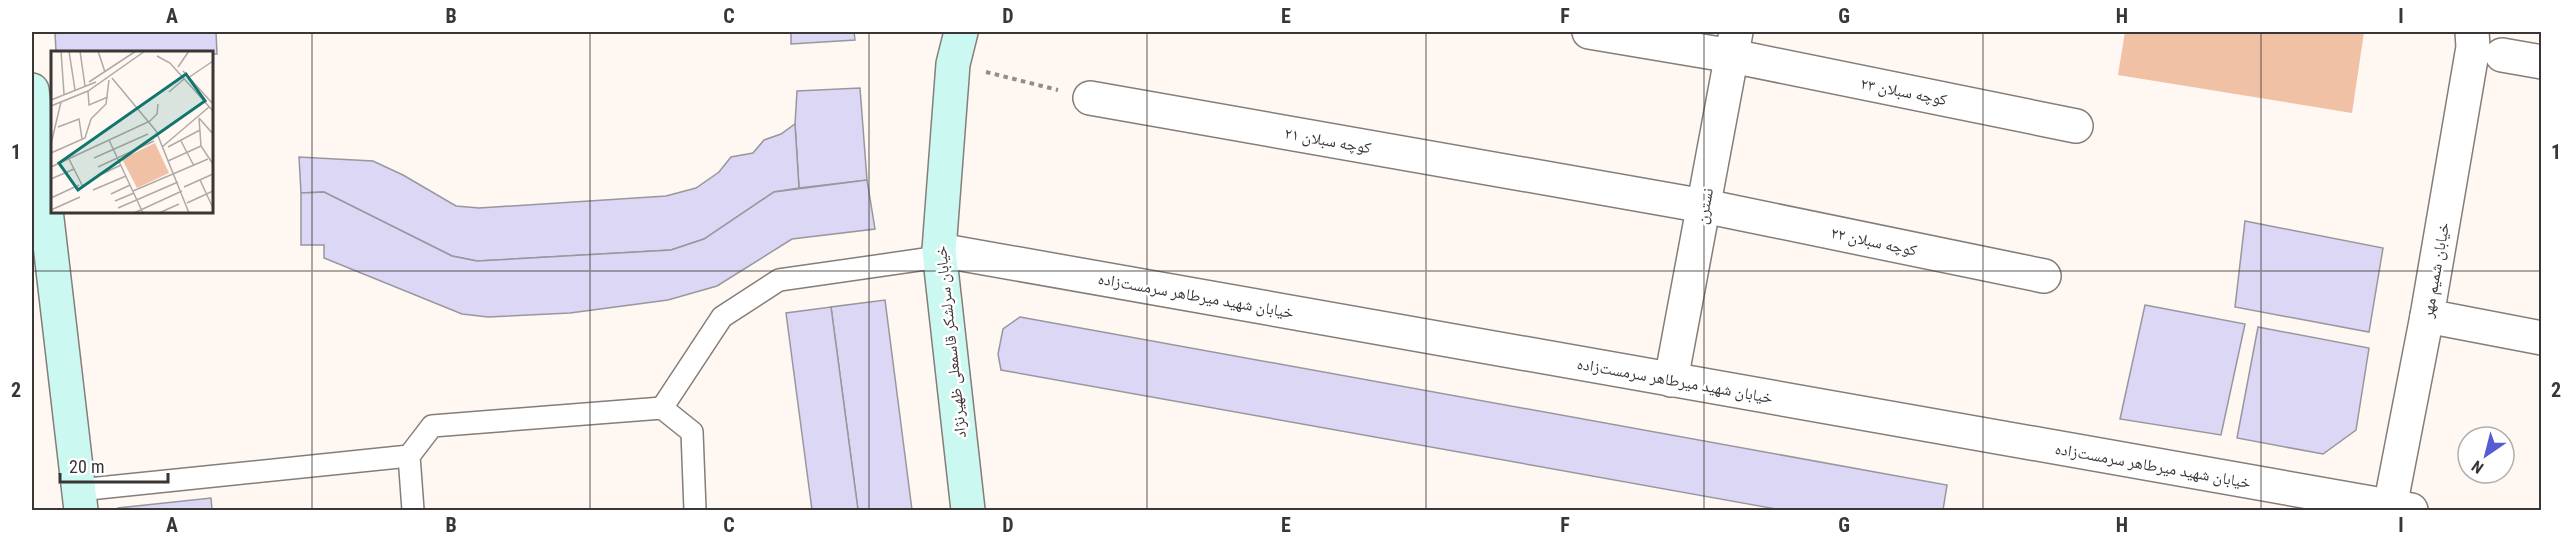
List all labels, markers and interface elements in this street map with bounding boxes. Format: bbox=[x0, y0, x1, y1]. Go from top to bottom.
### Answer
text: A bbox=[166, 4, 178, 28]
text: B bbox=[445, 4, 457, 28]
text: C bbox=[723, 4, 735, 28]
text: D bbox=[1002, 4, 1014, 28]
text: E bbox=[1281, 4, 1291, 28]
text: F bbox=[1560, 4, 1570, 28]
text: G bbox=[1838, 4, 1850, 28]
text: H bbox=[2116, 4, 2128, 28]
text: I bbox=[2398, 4, 2404, 28]
inset map bbox=[51, 51, 213, 213]
street label: کوچه سبلان ۲۳ bbox=[1859, 74, 1949, 110]
street label: کوچه سبلان ۲۱ bbox=[1283, 124, 1373, 159]
text: 1 bbox=[11, 140, 21, 164]
text: 1 bbox=[2551, 140, 2561, 164]
street label: نسترن bbox=[1692, 186, 1718, 226]
street label: خیابان شمیم مهر bbox=[2418, 221, 2454, 320]
street label: کوچه سبلان ۲۲ bbox=[1829, 223, 1919, 261]
street label: خیابان سرلشکر قاسمعلی ظهیرنژاد bbox=[931, 245, 971, 439]
street label: خیابان شهید میرطاهر سرمست‌زاده bbox=[1096, 269, 1295, 323]
street label: خیابان شهید میرطاهر سرمست‌زاده bbox=[1575, 354, 1774, 408]
text: 2 bbox=[11, 378, 21, 402]
text: 2 bbox=[2551, 378, 2561, 402]
north arrow bbox=[2456, 425, 2516, 485]
street label: خیابان شهید میرطاهر سرمست‌زاده bbox=[2053, 439, 2252, 493]
scale bar bbox=[60, 446, 168, 484]
text: 20 m bbox=[69, 456, 104, 477]
text: N bbox=[2468, 456, 2487, 477]
text: A bbox=[166, 513, 178, 537]
text: B bbox=[445, 513, 457, 537]
text: C bbox=[723, 513, 735, 537]
text: D bbox=[1002, 513, 1014, 537]
text: E bbox=[1281, 513, 1291, 537]
text: F bbox=[1560, 513, 1570, 537]
text: G bbox=[1838, 513, 1850, 537]
text: H bbox=[2116, 513, 2128, 537]
text: I bbox=[2398, 513, 2404, 537]

